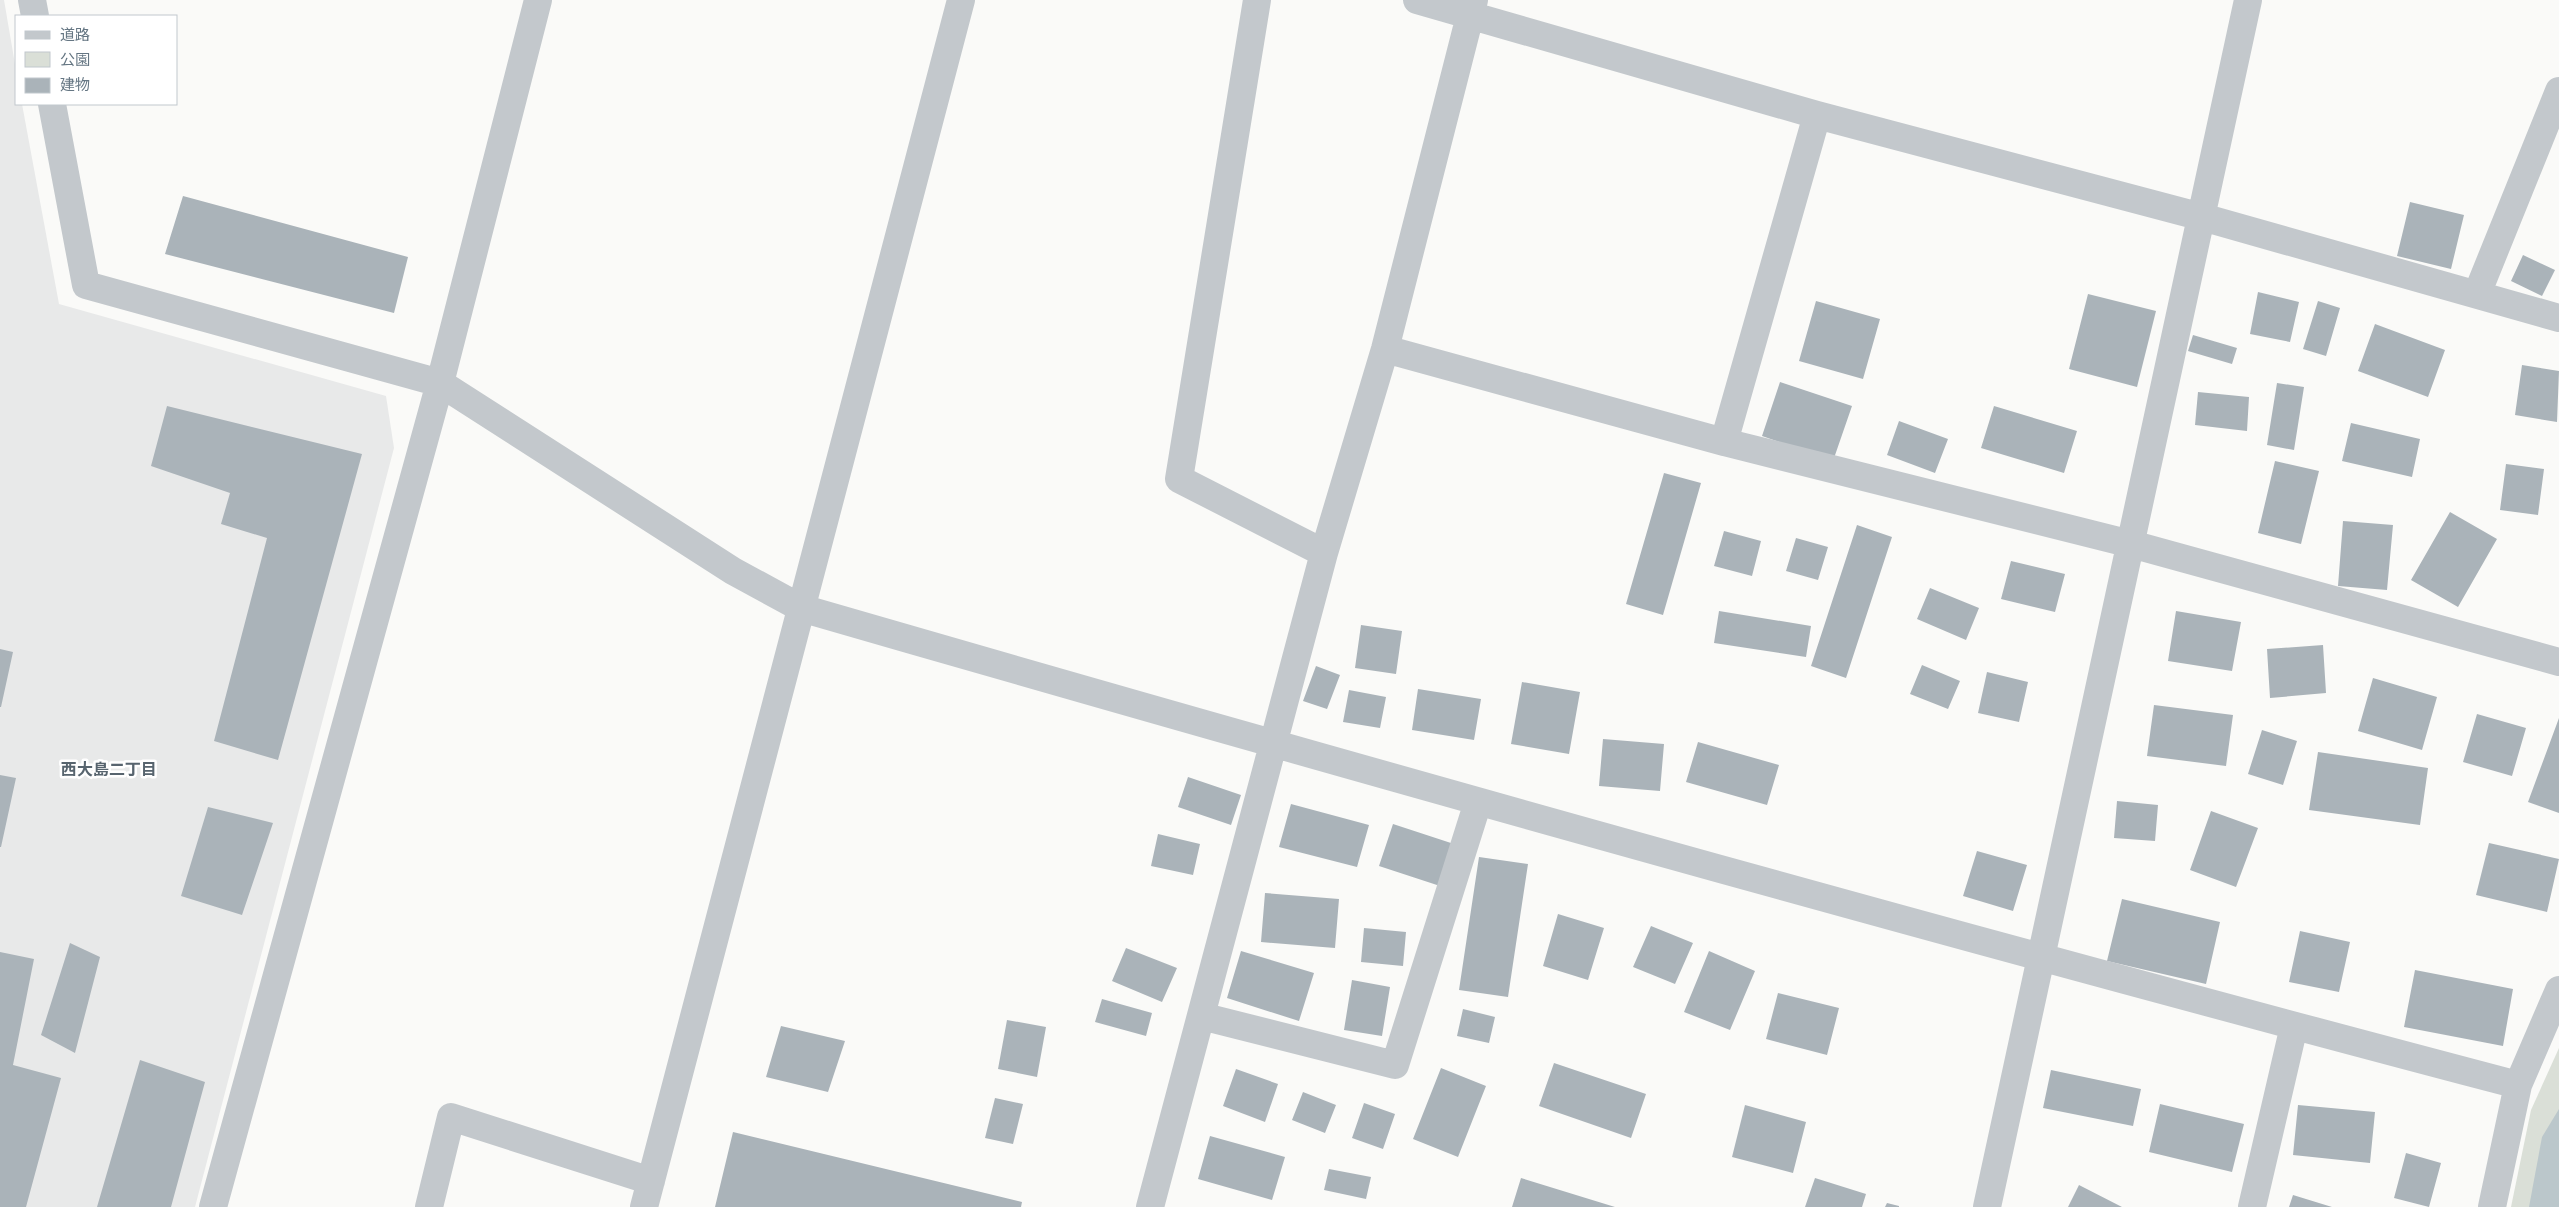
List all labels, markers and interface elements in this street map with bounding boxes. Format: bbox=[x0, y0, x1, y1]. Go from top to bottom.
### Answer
legend bbox=[15, 15, 178, 105]
text: 道路 bbox=[60, 24, 90, 45]
text: 公園 bbox=[60, 49, 90, 70]
text: 建物 bbox=[60, 74, 90, 95]
district label: 西大島二丁目 bbox=[61, 758, 157, 781]

